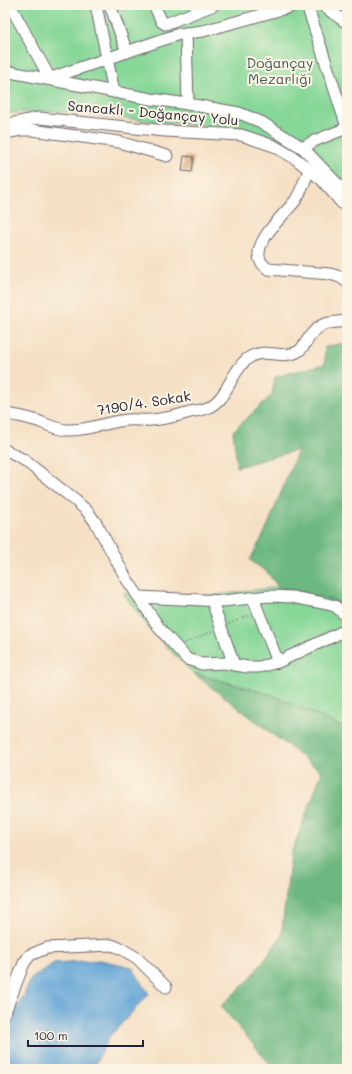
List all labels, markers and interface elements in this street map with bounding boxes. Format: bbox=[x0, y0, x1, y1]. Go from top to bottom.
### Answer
park label: Doğançay Mezarlığı bbox=[247, 53, 313, 88]
street label: Sancaklı - Doğançay Yolu bbox=[67, 96, 239, 129]
street label: 7190/4. Sokak bbox=[96, 386, 192, 419]
scale bar bbox=[28, 1022, 143, 1048]
text: 100 m bbox=[34, 1027, 68, 1043]

